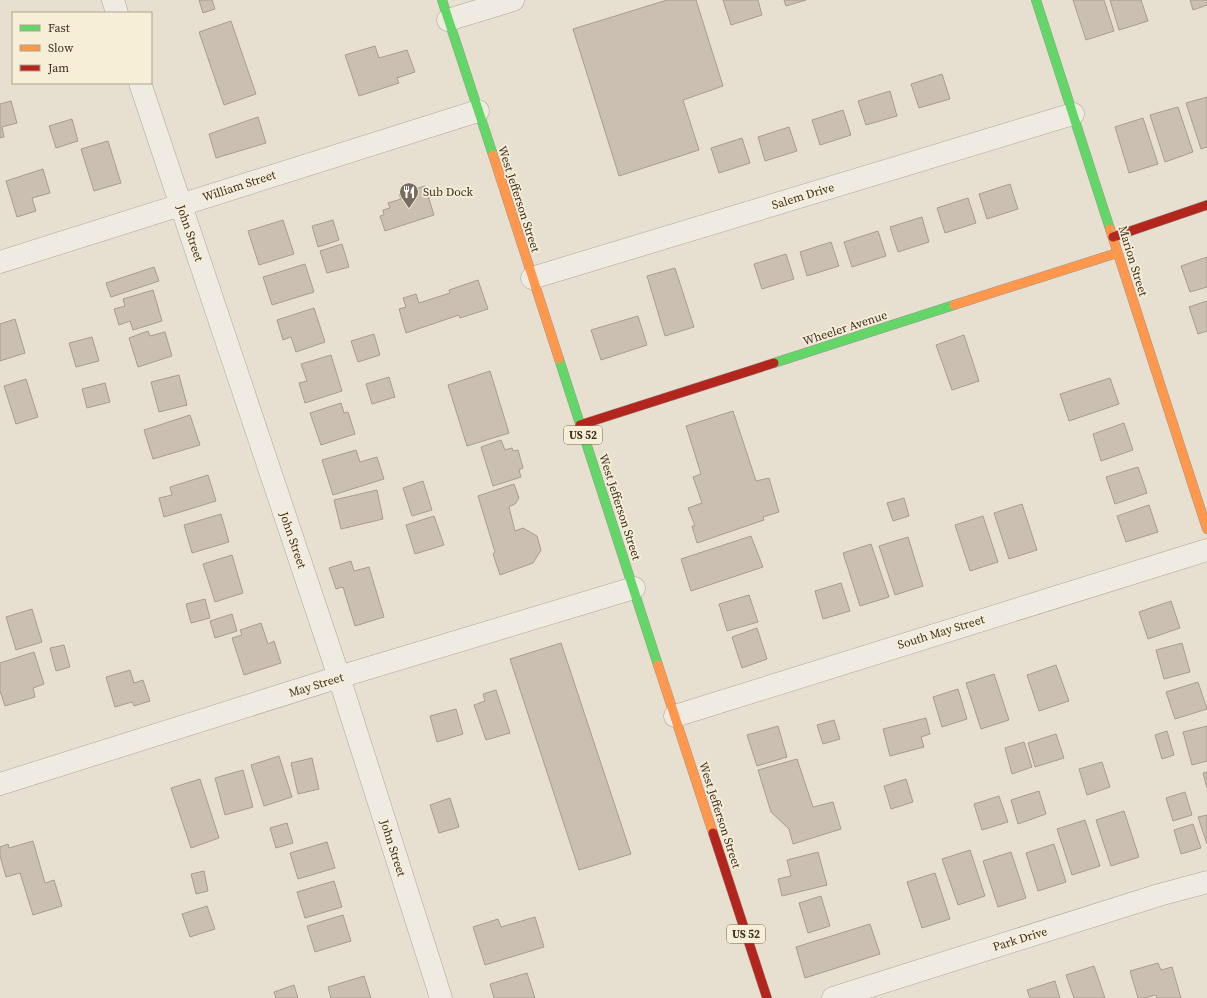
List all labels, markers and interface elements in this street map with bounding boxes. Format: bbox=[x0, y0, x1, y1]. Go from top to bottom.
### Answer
legend bbox=[12, 12, 152, 84]
text: Fast bbox=[48, 20, 70, 36]
text: Slow bbox=[48, 40, 74, 56]
text: Jam bbox=[47, 60, 69, 76]
street label: West Jefferson Street bbox=[494, 144, 544, 254]
street label: William Street bbox=[200, 167, 278, 205]
street label: Salem Drive bbox=[770, 179, 836, 213]
restaurant icon: Sub Dock bbox=[398, 181, 420, 209]
place label: Sub Dock bbox=[423, 184, 474, 200]
street label: John Street bbox=[173, 202, 207, 264]
street label: Marion Street bbox=[1115, 224, 1151, 298]
street label: Wheeler Avenue bbox=[801, 307, 889, 349]
road number: US 52 bbox=[564, 426, 602, 444]
street label: West Jefferson Street bbox=[595, 452, 645, 562]
street label: John Street bbox=[276, 509, 310, 571]
street label: South May Street bbox=[896, 611, 986, 653]
street label: May Street bbox=[287, 669, 345, 701]
street label: West Jefferson Street bbox=[695, 760, 745, 870]
street label: John Street bbox=[376, 817, 410, 879]
street label: Park Drive bbox=[991, 923, 1049, 955]
road number: US 52 bbox=[727, 925, 765, 943]

